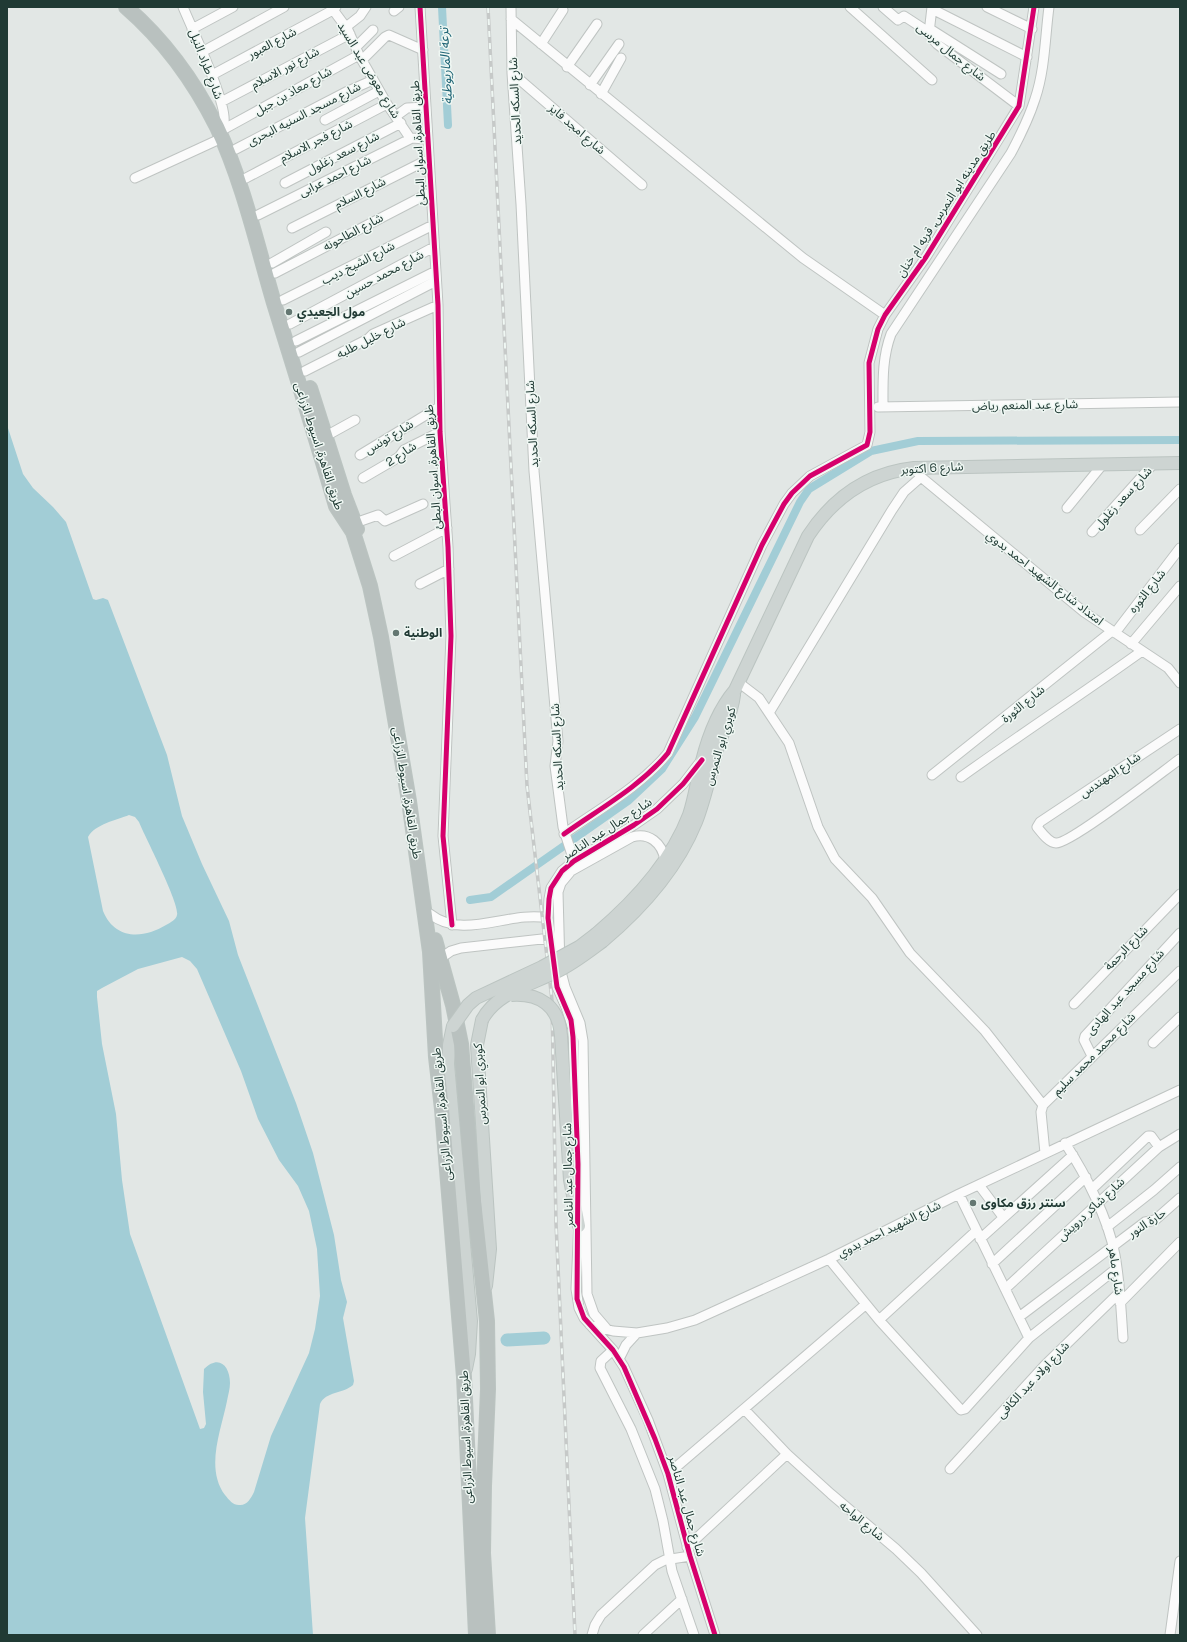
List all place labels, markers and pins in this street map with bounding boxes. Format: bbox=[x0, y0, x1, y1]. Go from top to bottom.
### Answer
place label: مول الجعيدي bbox=[297, 304, 365, 322]
marker: مول الجعيدي bbox=[284, 307, 294, 317]
place label: الوطنية bbox=[404, 625, 442, 641]
marker: الوطنية bbox=[391, 628, 401, 638]
place label: سنتر رزق مكاوى bbox=[981, 1195, 1066, 1211]
marker: سنتر رزق مكاوى bbox=[968, 1198, 978, 1208]

